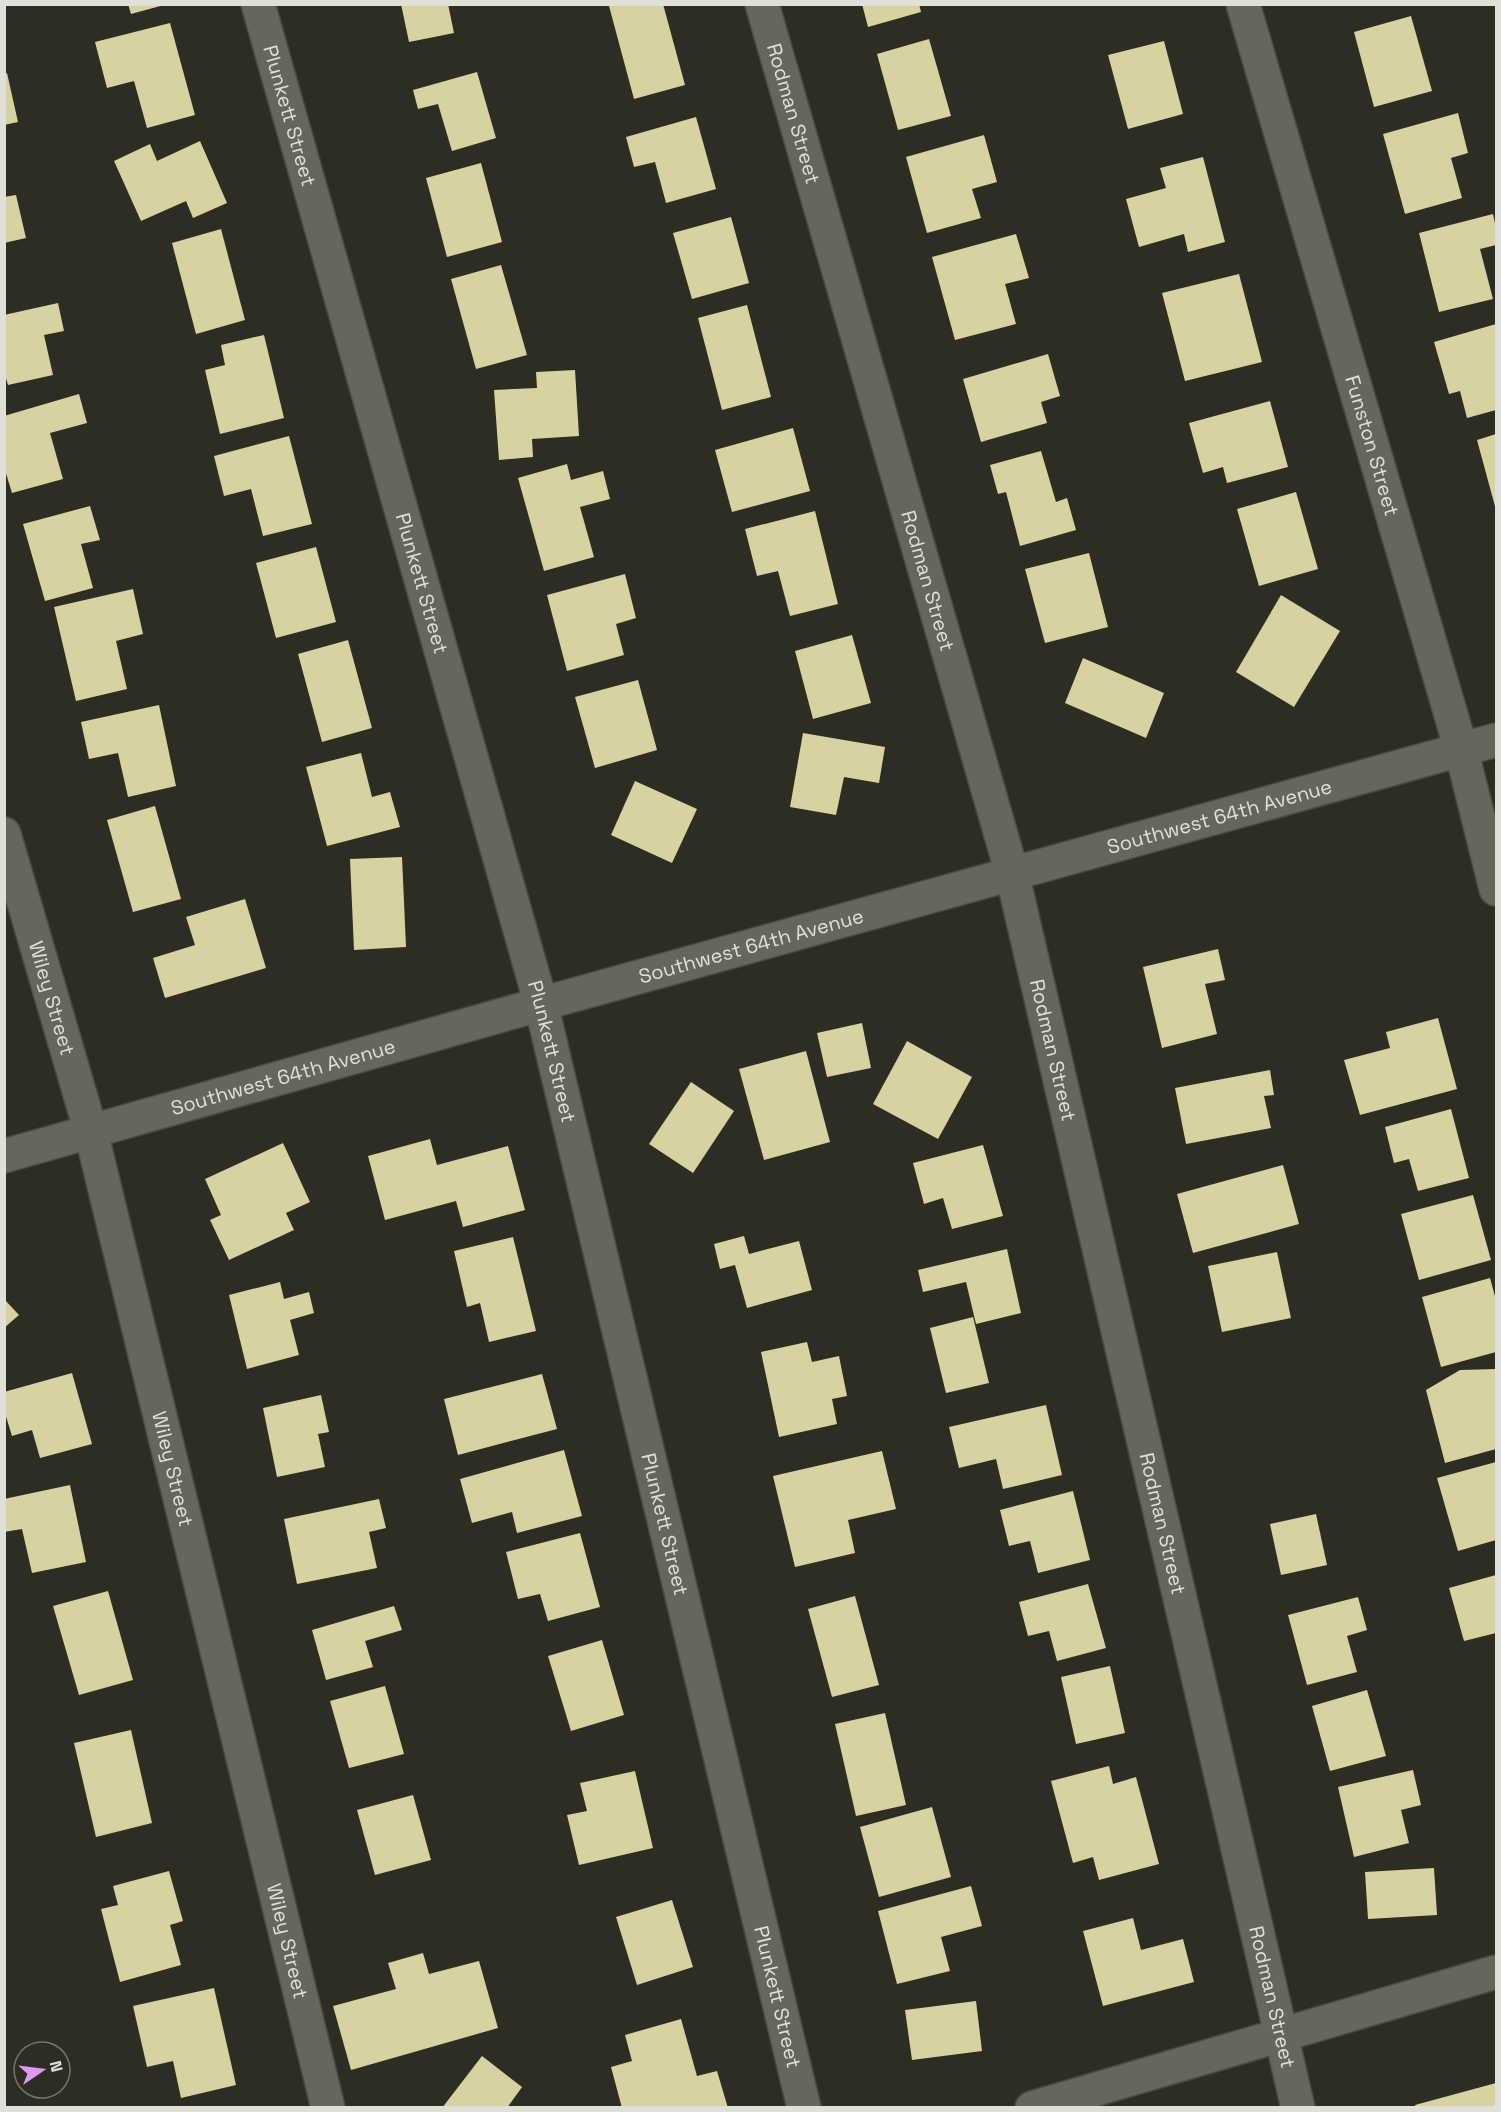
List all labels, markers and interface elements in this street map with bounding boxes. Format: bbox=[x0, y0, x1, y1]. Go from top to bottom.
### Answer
street label: Rodman Street bbox=[761, 40, 826, 187]
street label: Plunkett Street bbox=[257, 42, 322, 189]
street label: Funston Street bbox=[1339, 372, 1405, 519]
street label: Rodman Street bbox=[895, 507, 960, 654]
street label: Plunkett Street bbox=[390, 510, 454, 657]
street label: Southwest 64th Avenue bbox=[1104, 773, 1335, 860]
street label: Southwest 64th Avenue bbox=[636, 902, 866, 989]
street label: Wiley Street bbox=[23, 938, 81, 1058]
street label: Rodman Street bbox=[1024, 976, 1082, 1124]
street label: Plunkett Street bbox=[522, 977, 582, 1125]
street label: Southwest 64th Avenue bbox=[168, 1033, 398, 1121]
street label: Wiley Street bbox=[146, 1409, 199, 1529]
street label: Plunkett Street bbox=[635, 1450, 694, 1598]
street label: Rodman Street bbox=[1134, 1450, 1192, 1597]
street label: Wiley Street bbox=[261, 1881, 314, 2001]
street label: Plunkett Street bbox=[748, 1923, 807, 2071]
street label: Rodman Street bbox=[1243, 1923, 1301, 2071]
north arrow bbox=[12, 2040, 72, 2100]
text: N bbox=[45, 2059, 68, 2074]

